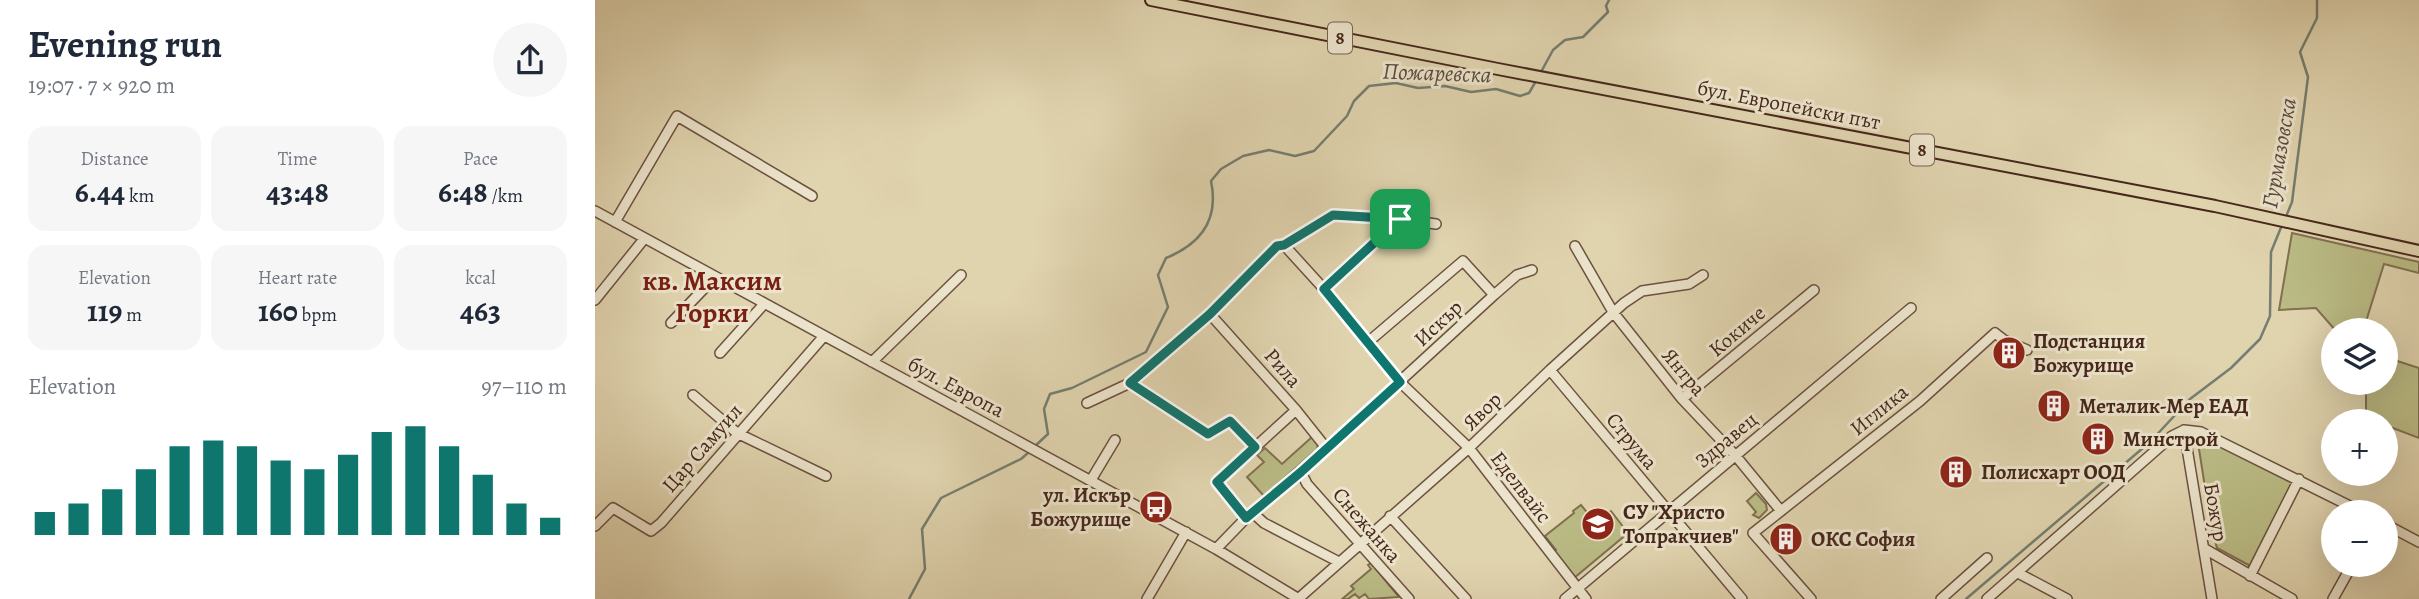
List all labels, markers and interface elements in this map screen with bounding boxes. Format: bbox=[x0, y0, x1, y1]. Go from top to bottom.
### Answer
text: Evening run bbox=[28, 18, 222, 70]
road number: 8 bbox=[1328, 22, 1352, 54]
button: share bbox=[493, 23, 567, 97]
water label: Пожаревска bbox=[1382, 56, 1492, 90]
text: 19:07 · 7 × 920 m bbox=[28, 70, 175, 101]
street label: бул. Европейски път bbox=[1695, 74, 1883, 136]
water label: Гурмазовска bbox=[2254, 95, 2304, 211]
road number: 8 bbox=[1910, 134, 1934, 166]
text: Distance bbox=[80, 146, 149, 172]
text: Time bbox=[278, 146, 317, 172]
text: Pace bbox=[463, 146, 498, 172]
text: 6.44 bbox=[75, 172, 125, 212]
text: 43:48 bbox=[266, 172, 329, 212]
text: 6:48 bbox=[438, 172, 488, 212]
text: km bbox=[125, 183, 154, 209]
text: /km bbox=[488, 183, 523, 209]
pin bbox=[1370, 189, 1430, 249]
icon: arrive bbox=[1381, 200, 1419, 238]
district label: кв. Максим Горки bbox=[642, 262, 782, 332]
text: Elevation bbox=[78, 265, 151, 291]
text: Heart rate bbox=[258, 265, 337, 291]
text: kcal bbox=[465, 265, 496, 291]
text: 119 bbox=[87, 291, 122, 331]
text: 160 bbox=[258, 291, 298, 331]
text: 463 bbox=[460, 291, 501, 331]
street label: Искър bbox=[1408, 293, 1468, 353]
street label: Кокиче bbox=[1703, 299, 1771, 363]
text: m bbox=[122, 302, 142, 328]
text: bpm bbox=[298, 302, 337, 328]
map controls bbox=[2321, 318, 2398, 577]
button: layers bbox=[2321, 318, 2398, 395]
place label: Подстанция Божурище bbox=[2033, 327, 2145, 379]
building icon: Подстанция Божурище bbox=[1990, 334, 2028, 372]
street label: Рила bbox=[1258, 342, 1308, 394]
street label: Янтра bbox=[1656, 342, 1713, 402]
street label: бул. Европа bbox=[903, 350, 1010, 424]
text: Elevation bbox=[28, 371, 116, 402]
text: 97–110 m bbox=[481, 371, 567, 402]
street label: Иглика bbox=[1844, 378, 1914, 442]
street label: Явор bbox=[1456, 386, 1508, 436]
building icon: Металик-Мер ЕАД bbox=[2035, 387, 2073, 425]
place label: Металик-Мер ЕАД bbox=[2079, 392, 2249, 420]
street label: Цар Самуил bbox=[656, 398, 748, 498]
street label: Здравец bbox=[1689, 406, 1763, 474]
street label: Струма bbox=[1600, 407, 1664, 476]
button: + bbox=[2321, 409, 2398, 486]
building icon: Минстрой bbox=[2079, 420, 2117, 458]
place label: Минстрой bbox=[2123, 425, 2218, 453]
street label: Еделвайс bbox=[1484, 445, 1558, 529]
building icon: Полисхарт ООД bbox=[1937, 453, 1975, 491]
place label: Полисхарт ООД bbox=[1981, 458, 2126, 486]
street label: Божур bbox=[2197, 480, 2235, 544]
place label: ул. Искър Божурище bbox=[1030, 481, 1131, 533]
street label: Снежанка bbox=[1326, 481, 1408, 569]
bus stop icon: ул. Искър Божурище bbox=[1137, 488, 1175, 526]
place label: СУ "Христо Топракчиев" bbox=[1623, 498, 1739, 550]
button: − bbox=[2321, 500, 2398, 577]
school or university icon: СУ "Христо Топракчиев" bbox=[1579, 505, 1617, 543]
building icon: ОКС София bbox=[1767, 520, 1805, 558]
place label: ОКС София bbox=[1811, 525, 1915, 553]

